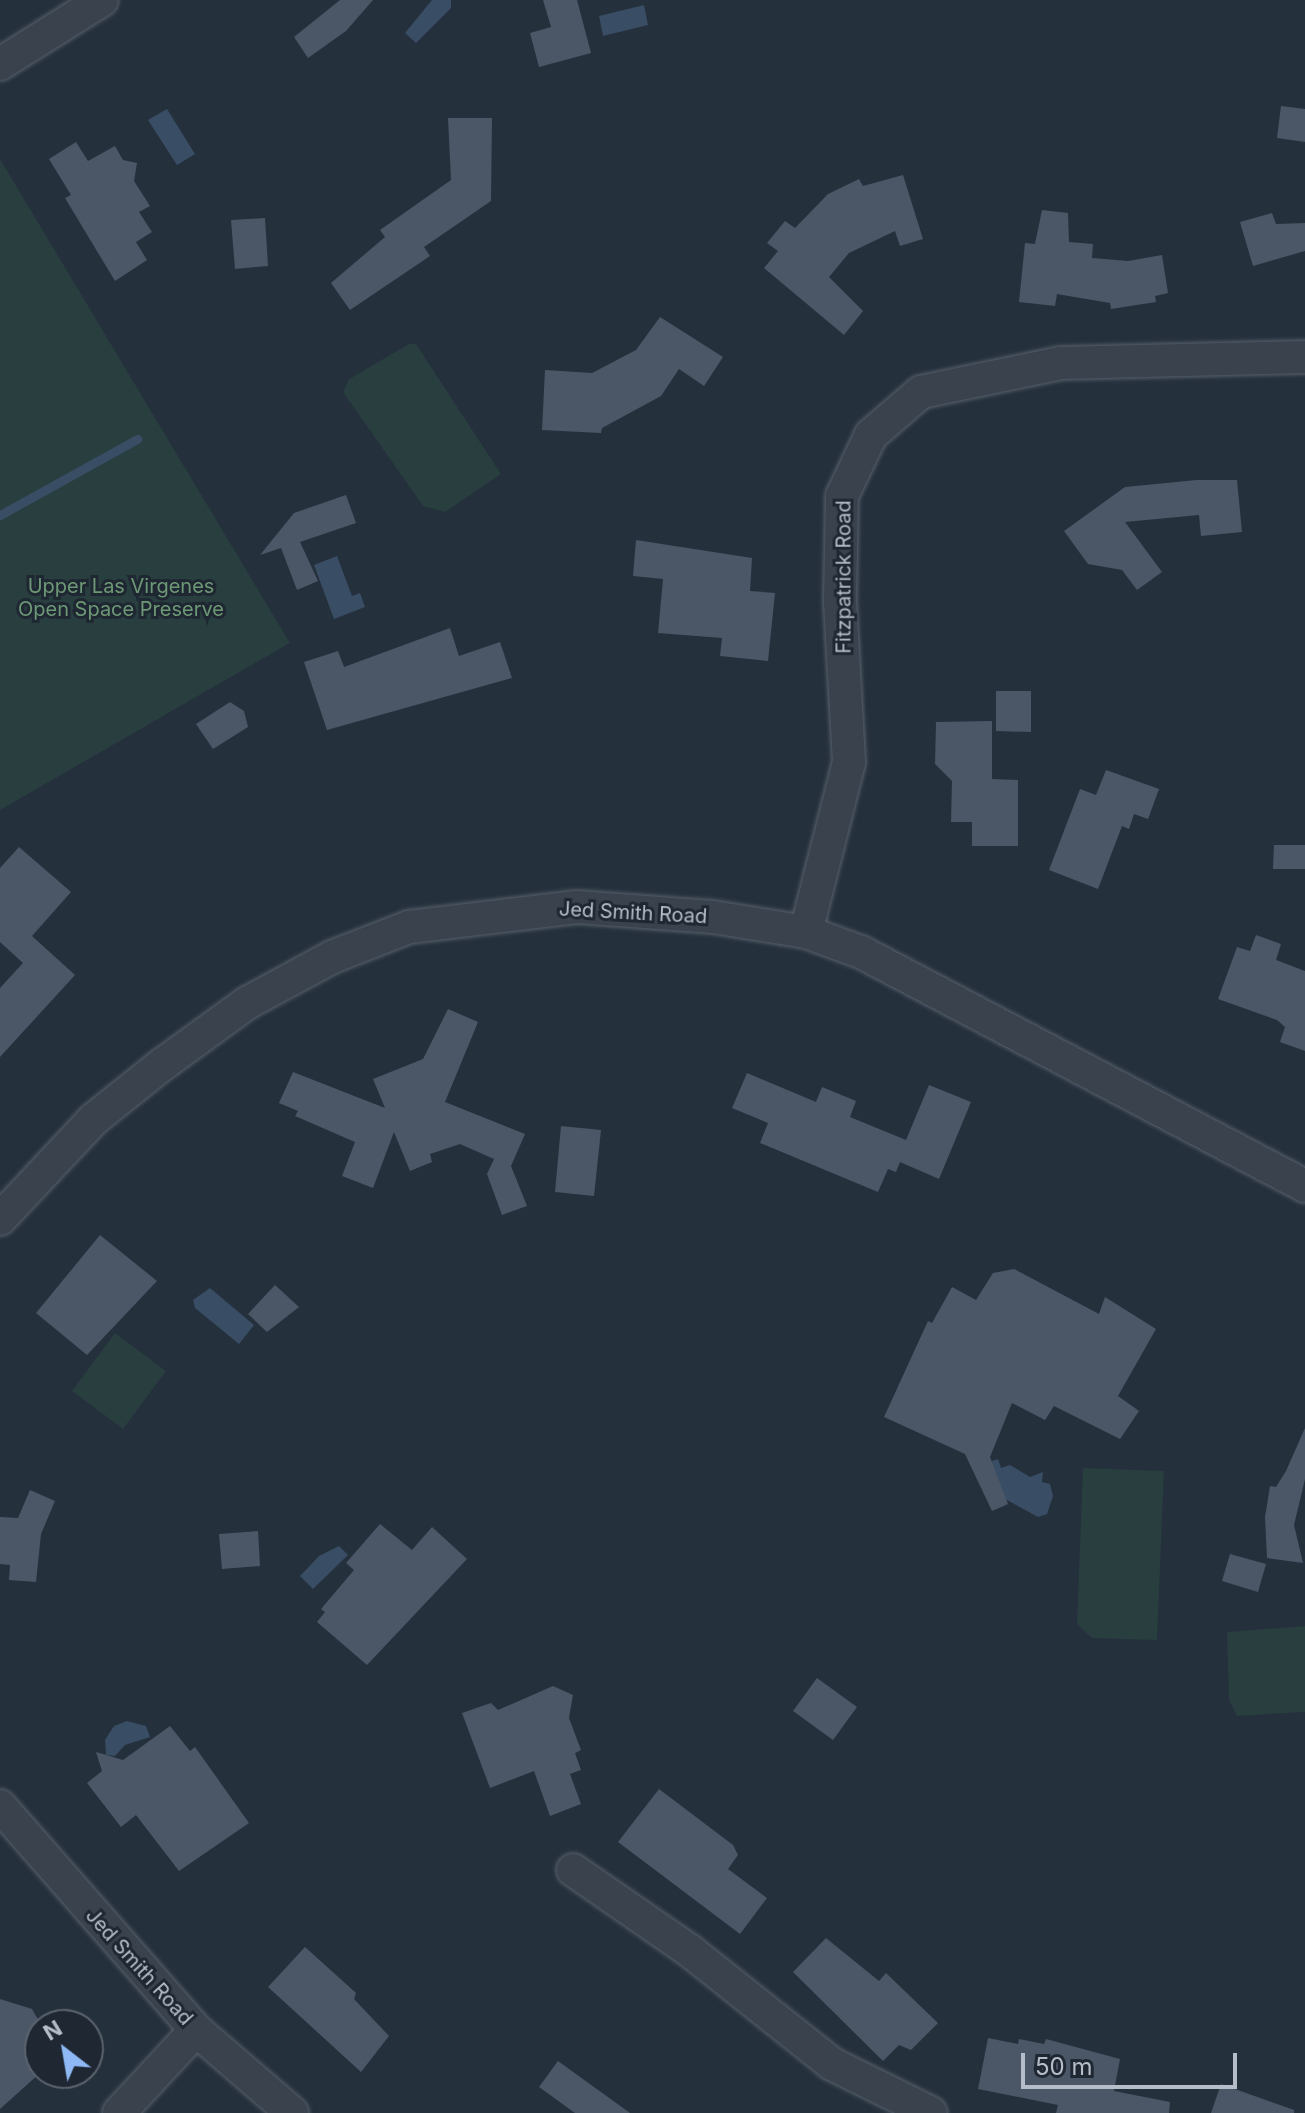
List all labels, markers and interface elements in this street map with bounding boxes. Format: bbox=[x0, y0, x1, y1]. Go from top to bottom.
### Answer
street label: Fitzpatrick Road bbox=[832, 500, 856, 654]
park label: Upper Las Virgenes Open Space Preserve bbox=[18, 575, 224, 622]
street label: Jed Smith Road bbox=[558, 897, 708, 929]
street label: Jed Smith Road bbox=[80, 1904, 198, 2030]
north arrow bbox=[24, 2009, 104, 2089]
text: N bbox=[39, 2015, 67, 2046]
scale bar bbox=[1025, 2037, 1241, 2087]
text: 50 m bbox=[1035, 2052, 1093, 2081]

